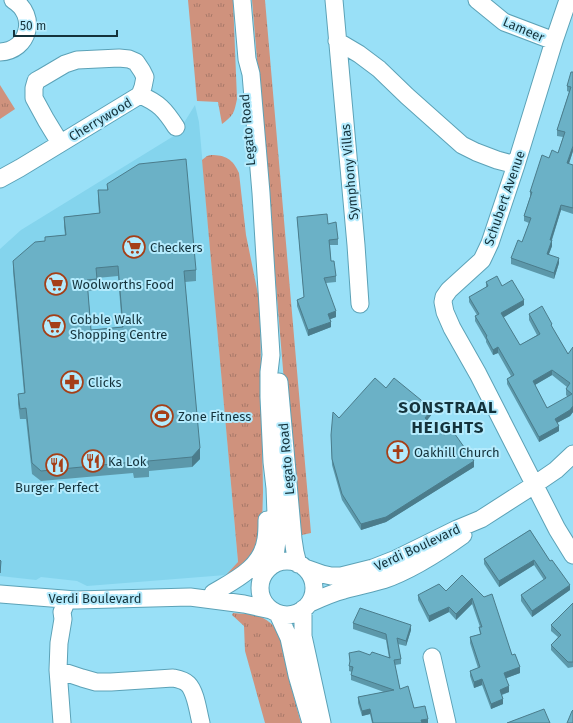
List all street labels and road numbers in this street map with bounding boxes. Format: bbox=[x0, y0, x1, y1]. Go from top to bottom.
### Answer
street label: Lameer bbox=[501, 14, 547, 45]
street label: Legato Road bbox=[237, 93, 258, 167]
street label: Cherrywood bbox=[66, 95, 134, 144]
street label: Symphony Villas bbox=[338, 123, 361, 221]
street label: Schubert Avenue bbox=[481, 149, 528, 248]
street label: Legato Road bbox=[276, 422, 297, 496]
street label: Verdi Boulevard bbox=[372, 521, 463, 574]
street label: Verdi Boulevard bbox=[48, 591, 142, 606]

